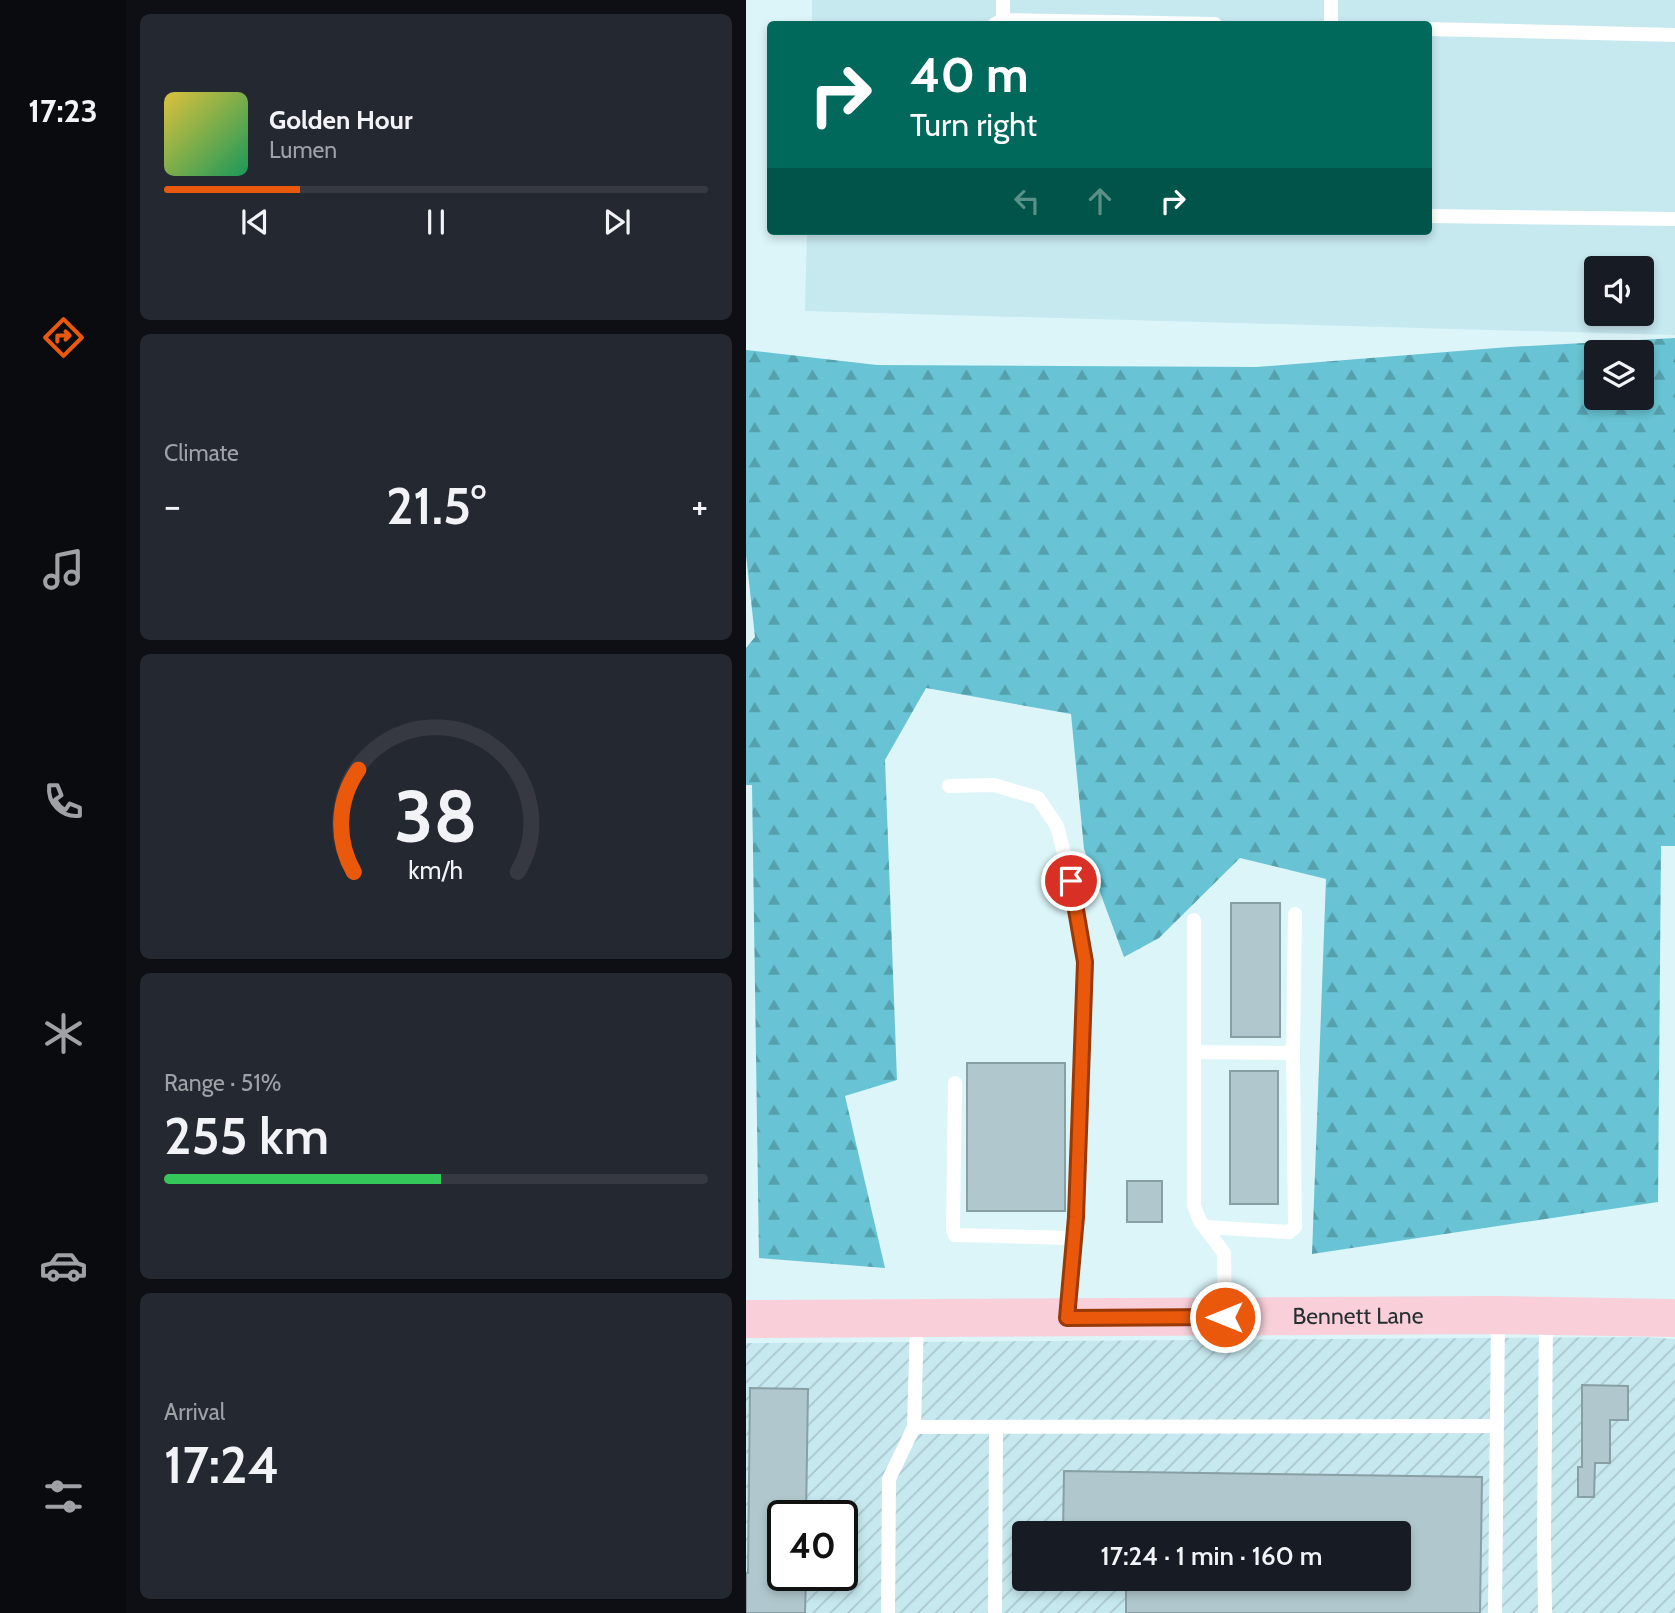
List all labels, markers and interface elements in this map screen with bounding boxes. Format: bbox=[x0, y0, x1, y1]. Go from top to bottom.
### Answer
text: 40 m bbox=[910, 45, 1029, 104]
icon: right bbox=[795, 49, 886, 140]
text: 17:23 bbox=[28, 91, 98, 130]
text: Golden Hour bbox=[269, 104, 412, 136]
text: Turn right bbox=[910, 105, 1037, 144]
text: Lumen bbox=[269, 136, 337, 164]
icon: left bbox=[1008, 182, 1046, 220]
icon: ahead bbox=[1081, 182, 1119, 220]
icon: right bbox=[1154, 182, 1192, 220]
icon: previous bbox=[236, 203, 274, 241]
icon: pause bbox=[417, 203, 455, 241]
icon: next bbox=[598, 203, 636, 241]
map controls bbox=[1584, 256, 1654, 410]
button: sound bbox=[1584, 256, 1654, 326]
icon: directions bbox=[39, 313, 88, 362]
button: layers bbox=[1584, 340, 1654, 410]
text: Climate bbox=[164, 439, 239, 467]
text: 21.5° bbox=[386, 474, 486, 537]
text: − bbox=[164, 482, 181, 529]
text: + bbox=[691, 482, 708, 529]
icon: music bbox=[39, 545, 88, 594]
text: 38 bbox=[394, 773, 478, 861]
icon: phone bbox=[39, 777, 88, 826]
pin bbox=[1041, 851, 1101, 911]
text: km/h bbox=[409, 855, 463, 885]
icon: arrive bbox=[1052, 862, 1090, 900]
icon: climate bbox=[39, 1009, 88, 1058]
text: Range · 51% bbox=[164, 1069, 281, 1097]
text: 255 km bbox=[164, 1104, 329, 1167]
icon: car bbox=[39, 1241, 88, 1290]
position arrow bbox=[1188, 1280, 1262, 1354]
street label: Bennett Lane bbox=[1292, 1301, 1424, 1330]
text: Arrival bbox=[164, 1398, 225, 1426]
text: 17:24 bbox=[164, 1433, 279, 1496]
icon: filters bbox=[39, 1472, 88, 1521]
speed limit sign: 40 bbox=[767, 1500, 858, 1591]
text: 17:24 · 1 min · 160 m bbox=[1101, 1540, 1322, 1572]

